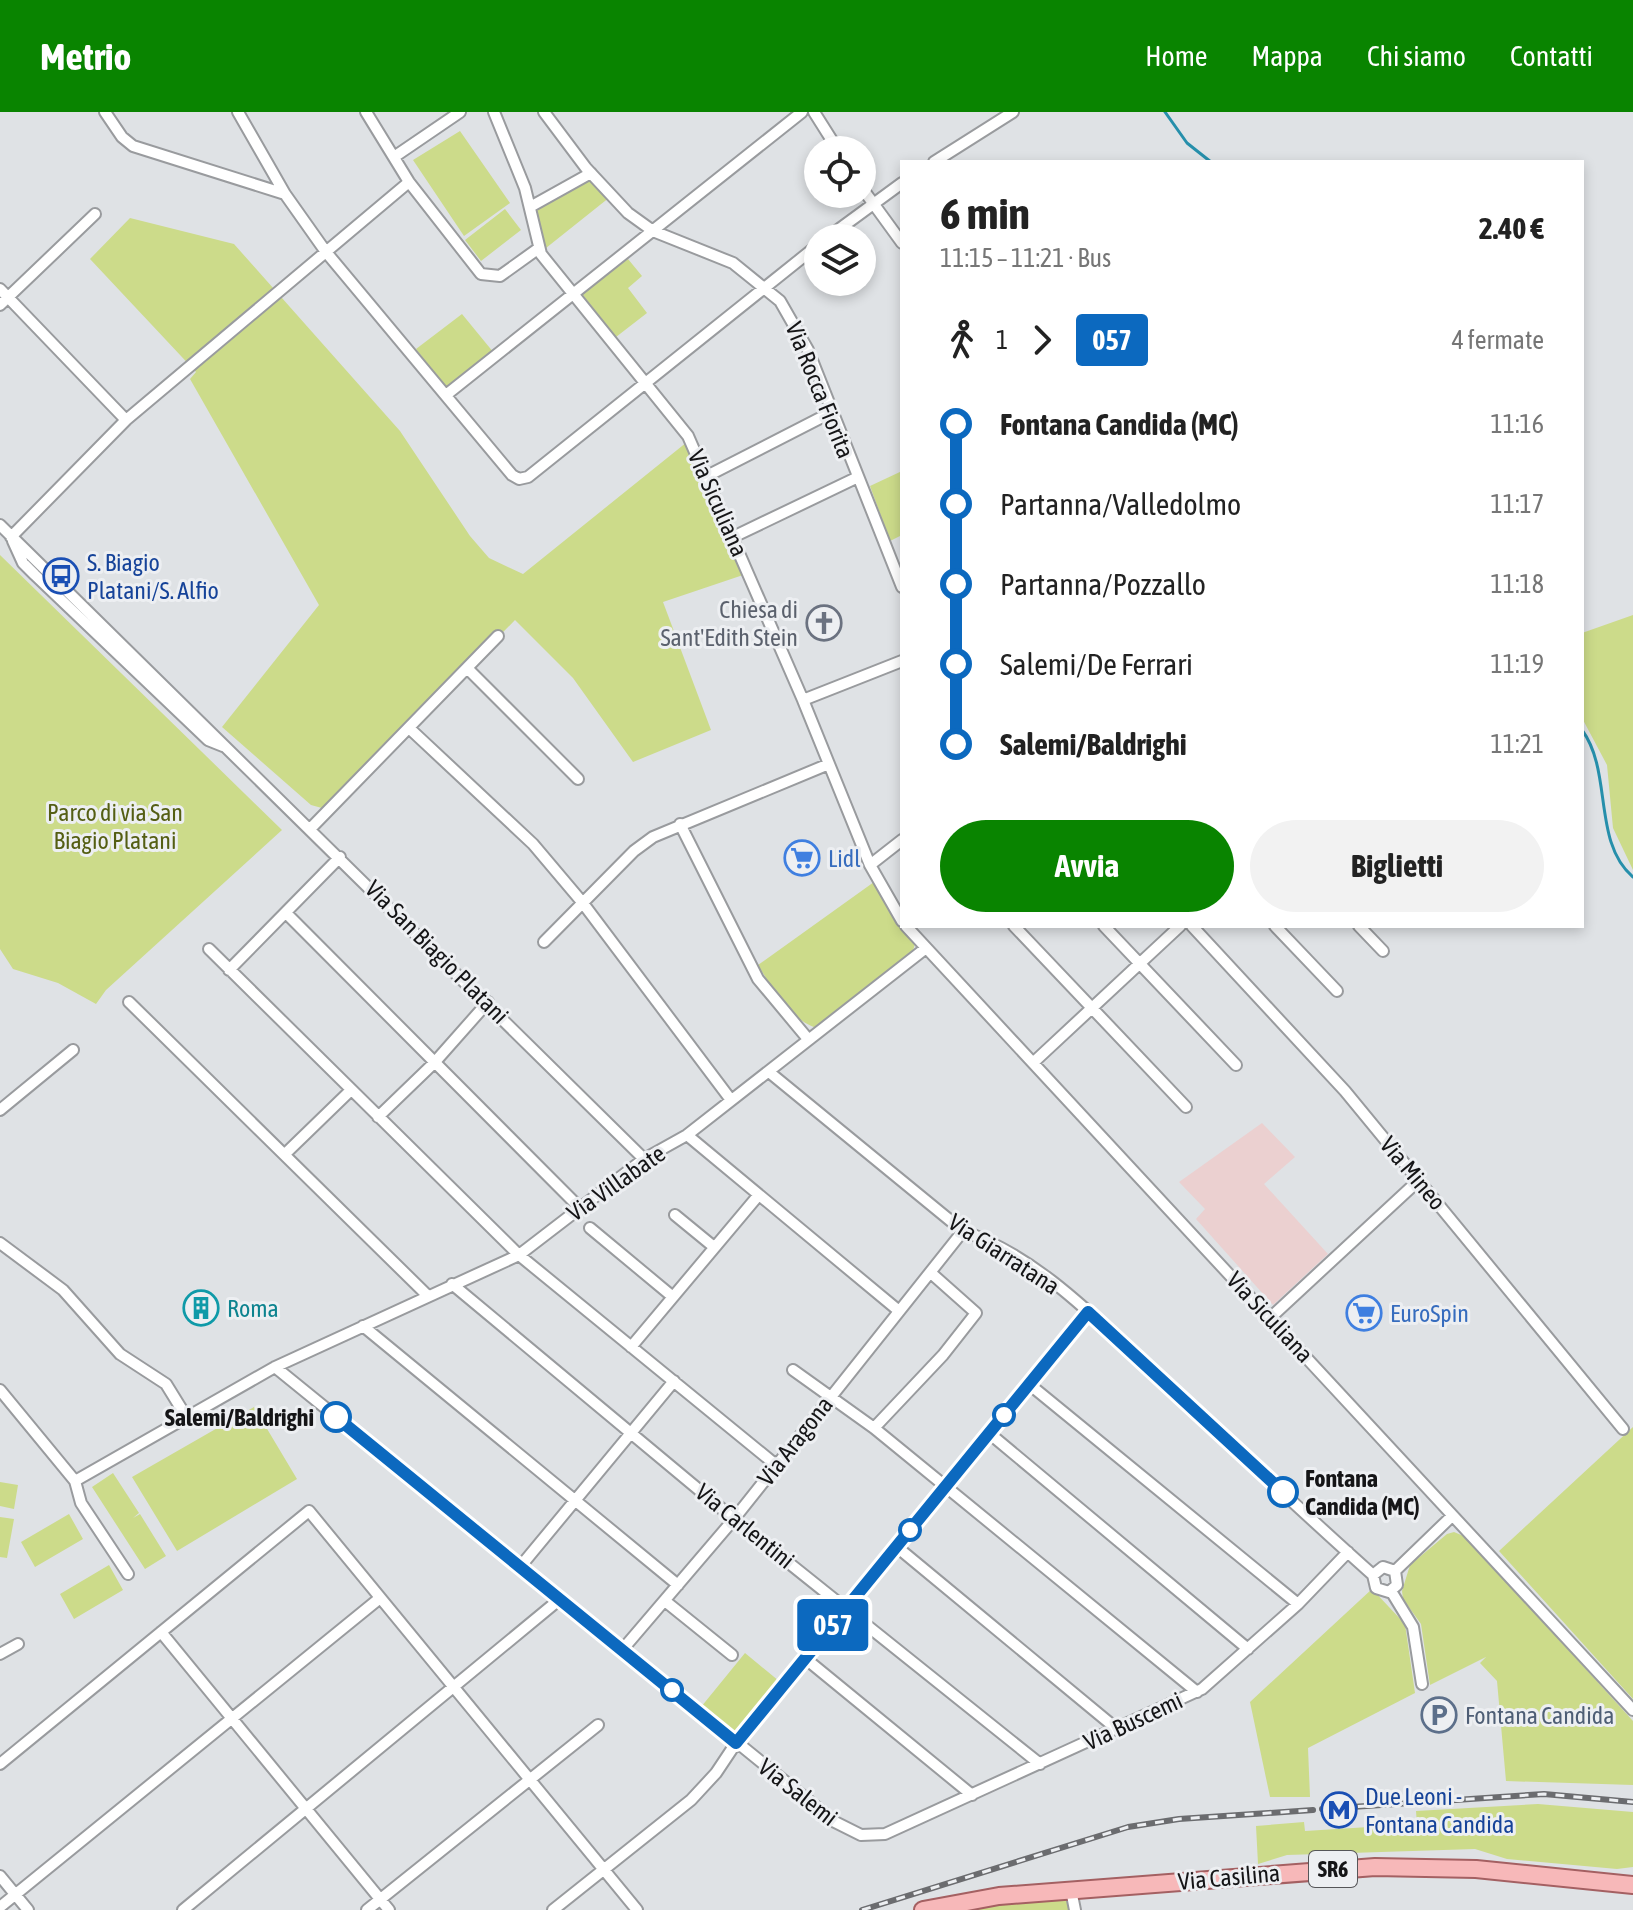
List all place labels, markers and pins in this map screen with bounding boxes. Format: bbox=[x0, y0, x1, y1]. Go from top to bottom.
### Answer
place label: S. Biagio Platani/S. Alfio bbox=[87, 549, 219, 604]
bus stop icon: S. Biagio Platani/S. Alfio bbox=[42, 557, 80, 595]
place label: Chiesa di Sant'Edith Stein bbox=[661, 596, 798, 651]
church icon: Chiesa di Sant'Edith Stein bbox=[805, 604, 843, 642]
supermarket icon: Lidl bbox=[783, 839, 821, 877]
place label: Lidl bbox=[828, 845, 861, 872]
building icon: Roma bbox=[182, 1289, 220, 1327]
supermarket icon: EuroSpin bbox=[1345, 1294, 1383, 1332]
place label: Roma bbox=[227, 1295, 279, 1322]
place label: EuroSpin bbox=[1390, 1300, 1469, 1327]
marker: Salemi/Baldrighi bbox=[321, 1402, 351, 1432]
place label: Salemi/Baldrighi bbox=[165, 1404, 314, 1431]
unlabelled marker bbox=[993, 1404, 1015, 1426]
place label: Fontana Candida (MC) bbox=[1305, 1465, 1420, 1520]
marker: Fontana Candida (MC) bbox=[1268, 1477, 1298, 1507]
unlabelled marker bbox=[899, 1519, 921, 1541]
unlabelled marker bbox=[661, 1679, 683, 1701]
parking icon: Fontana Candida bbox=[1420, 1696, 1458, 1734]
place label: Fontana Candida bbox=[1465, 1702, 1614, 1729]
place label: Due Leoni - Fontana Candida bbox=[1365, 1783, 1514, 1838]
metro station icon: Due Leoni - Fontana Candida bbox=[1320, 1791, 1358, 1829]

